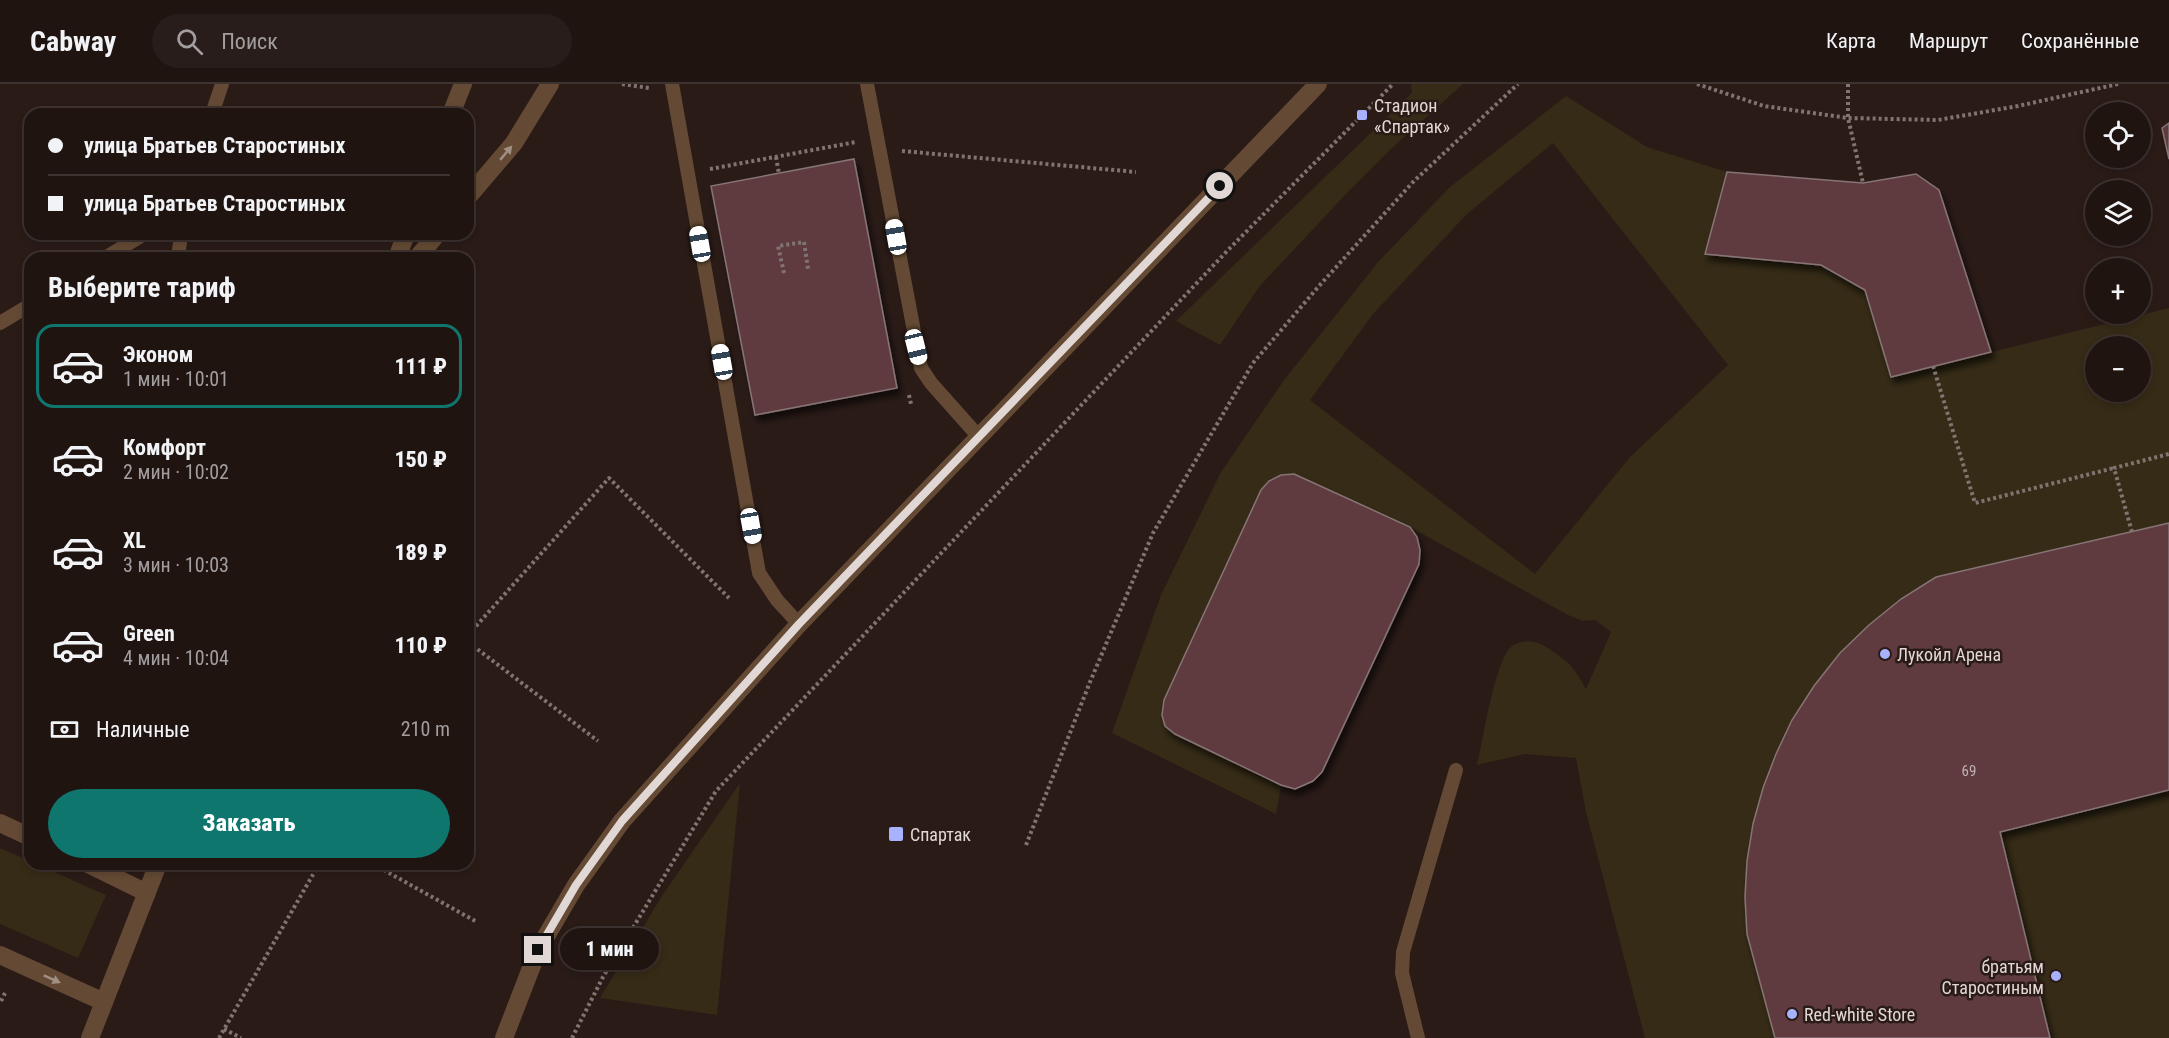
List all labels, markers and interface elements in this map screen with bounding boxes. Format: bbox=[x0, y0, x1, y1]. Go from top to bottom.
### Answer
search box bbox=[152, 14, 572, 68]
text: Cabway bbox=[30, 25, 116, 58]
icon: search bbox=[173, 25, 206, 58]
text: Поиск bbox=[221, 29, 278, 54]
text: Карта bbox=[1826, 29, 1876, 53]
text: Маршрут bbox=[1909, 29, 1988, 53]
text: Сохранённые bbox=[2021, 29, 2139, 53]
place label: Стадион «Спартак» bbox=[1374, 95, 1450, 137]
map controls bbox=[2085, 102, 2151, 402]
button: locate bbox=[2085, 102, 2151, 168]
marker: Стадион «Спартак» bbox=[1355, 108, 1369, 122]
text: улица Братьев Старостиных bbox=[84, 133, 345, 158]
one-way arrow bbox=[499, 145, 511, 160]
route start bbox=[1206, 172, 1233, 199]
button: layers bbox=[2085, 180, 2151, 246]
text: улица Братьев Старостиных bbox=[84, 191, 345, 216]
car bbox=[884, 218, 908, 256]
car bbox=[688, 225, 712, 263]
button: + bbox=[2085, 258, 2151, 324]
text: Выберите тариф bbox=[48, 272, 236, 304]
car bbox=[903, 327, 929, 367]
button: − bbox=[2085, 336, 2151, 402]
icon: car bbox=[51, 339, 105, 393]
text: Эконом bbox=[123, 342, 193, 367]
car bbox=[710, 343, 734, 381]
text: 111 ₽ bbox=[394, 354, 447, 379]
text: 1 мин · 10:01 bbox=[123, 367, 229, 391]
icon: car bbox=[51, 432, 105, 486]
text: Комфорт bbox=[123, 435, 206, 460]
text: 150 ₽ bbox=[394, 447, 447, 472]
text: 2 мин · 10:02 bbox=[123, 460, 229, 484]
car bbox=[739, 507, 763, 545]
icon: car bbox=[51, 525, 105, 579]
text: XL bbox=[123, 528, 146, 553]
text: 189 ₽ bbox=[394, 540, 447, 565]
text: 3 мин · 10:03 bbox=[123, 553, 229, 577]
icon: car bbox=[51, 618, 105, 672]
text: Green bbox=[123, 621, 175, 646]
text: 110 ₽ bbox=[394, 633, 447, 658]
place label: Лукойл Арена bbox=[1897, 644, 2001, 665]
text: 4 мин · 10:04 bbox=[123, 646, 229, 670]
marker: Лукойл Арена bbox=[1878, 647, 1892, 661]
icon: cash bbox=[48, 713, 81, 746]
text: Наличные bbox=[96, 717, 190, 742]
text: 210 m bbox=[401, 717, 450, 741]
house number: 69 bbox=[1962, 762, 1976, 780]
button: Заказать bbox=[48, 789, 450, 858]
place label: Спартак bbox=[910, 824, 971, 845]
marker: Спартак bbox=[887, 825, 905, 843]
callout: 1 мин bbox=[559, 929, 658, 971]
route end bbox=[524, 936, 551, 963]
text: 1 мин bbox=[586, 937, 633, 961]
place label: братьям Старостиным bbox=[1942, 956, 2044, 998]
marker: братьям Старостиным bbox=[2049, 969, 2063, 983]
one-way arrow bbox=[43, 974, 61, 984]
place label: Red-white Store bbox=[1804, 1004, 1915, 1025]
marker: Red-white Store bbox=[1785, 1007, 1799, 1021]

